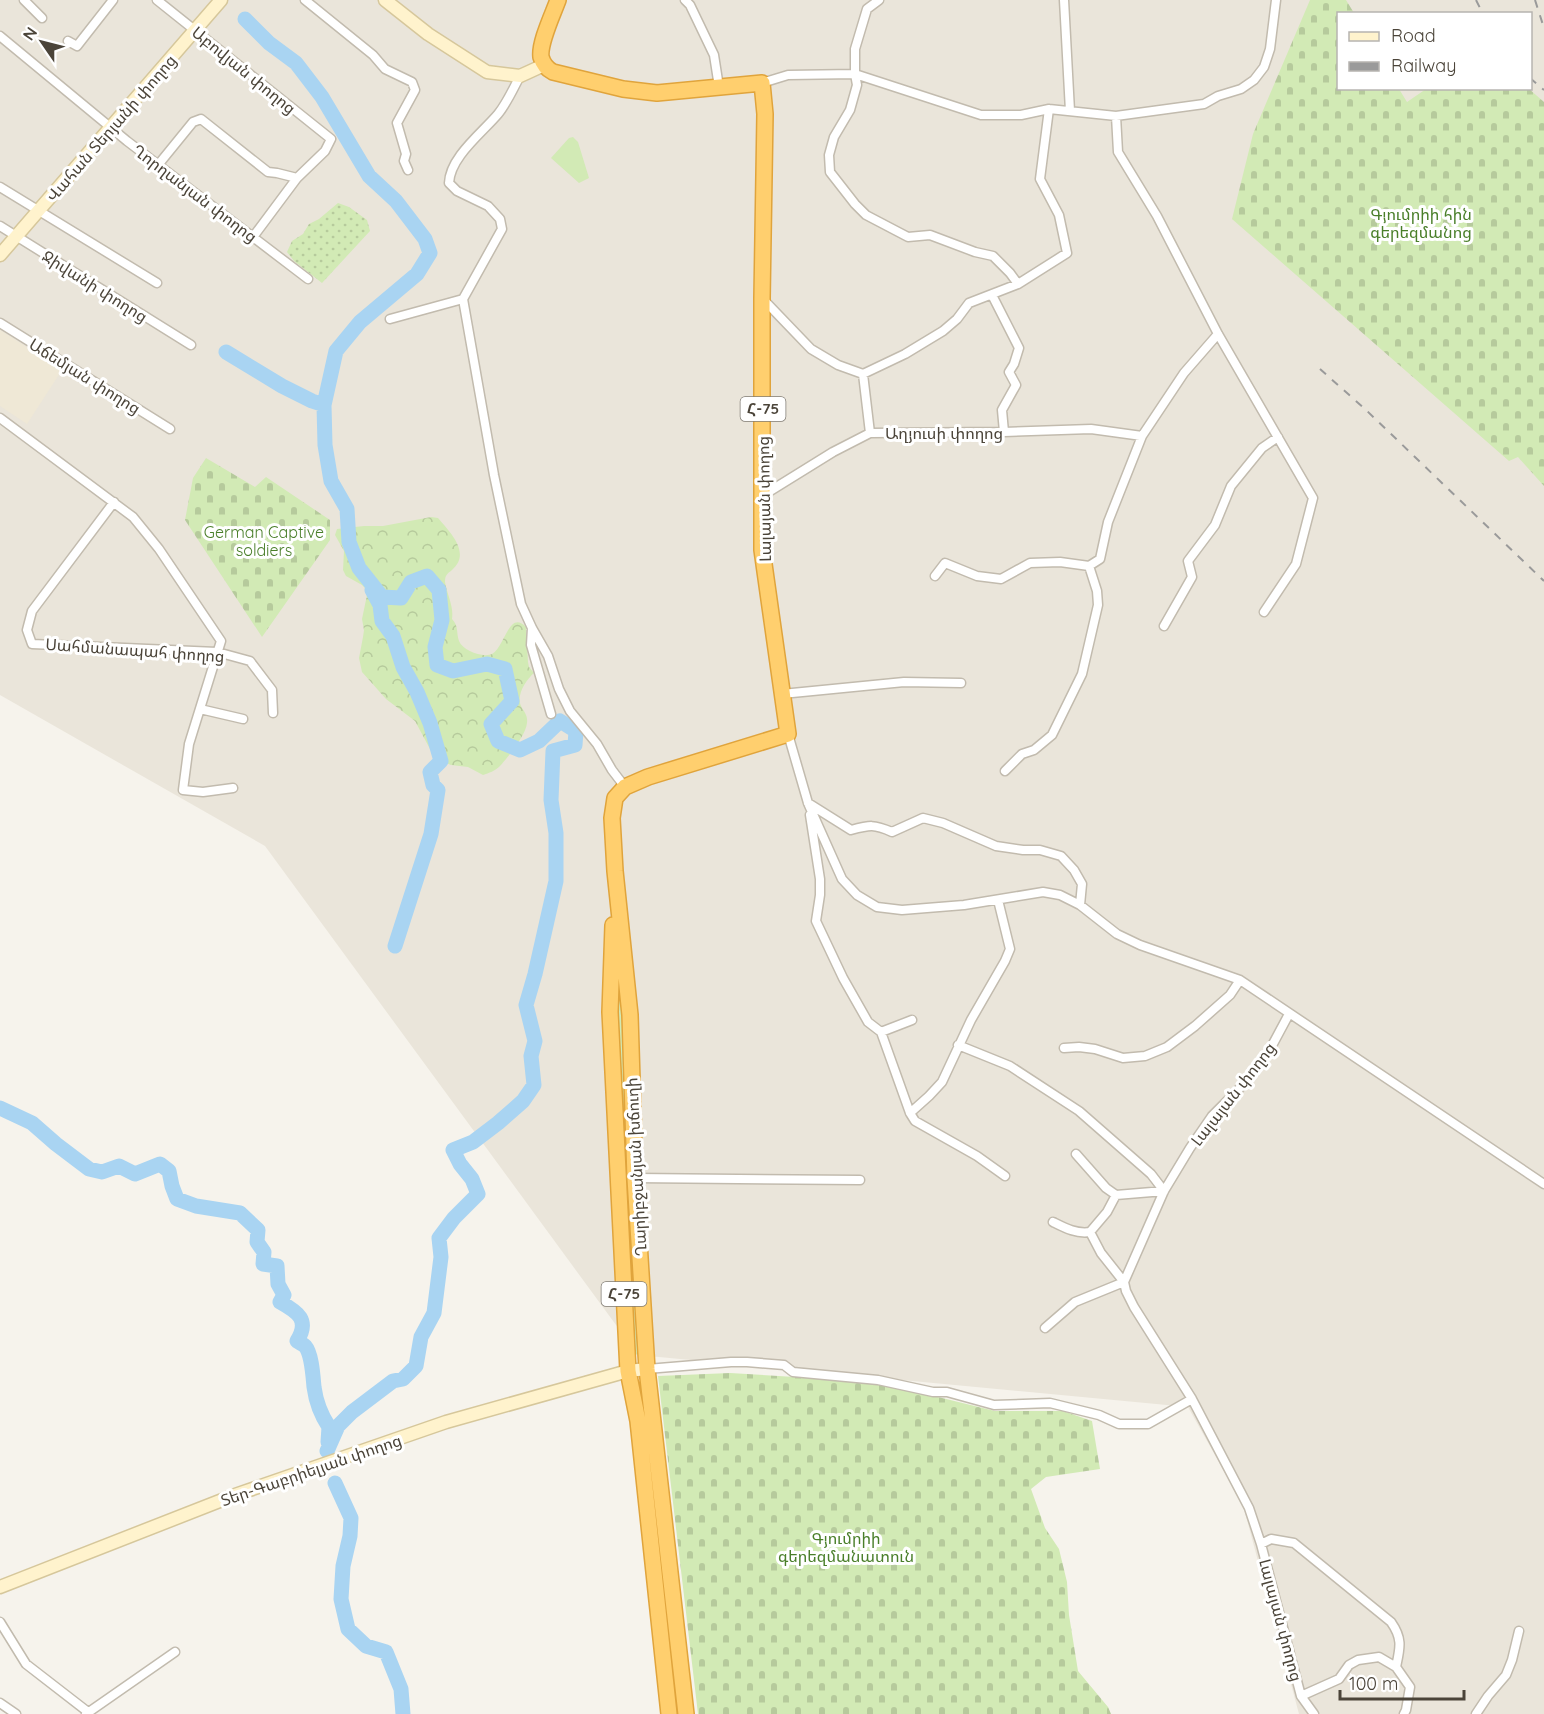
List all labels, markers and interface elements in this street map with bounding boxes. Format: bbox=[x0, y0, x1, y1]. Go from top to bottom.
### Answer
north arrow bbox=[12, 12, 72, 72]
legend bbox=[1337, 12, 1532, 90]
street label: Աբովյան փողոց bbox=[188, 22, 300, 118]
text: N bbox=[18, 23, 41, 44]
text: Road bbox=[1391, 24, 1436, 47]
street label: Վահան Տերյանի փողոց bbox=[42, 50, 180, 206]
text: Railway bbox=[1391, 54, 1457, 77]
street label: Ղորղանյան փողոց bbox=[129, 140, 261, 246]
park label: Գյումրիի հին գերեզմանոց bbox=[1370, 204, 1472, 242]
street label: Ջիվանի փողոց bbox=[39, 246, 151, 326]
street label: Աճեմյան փողոց bbox=[26, 334, 144, 418]
road number: Հ-75 bbox=[740, 397, 786, 421]
street label: Աղյուսի փողոց bbox=[885, 423, 1003, 443]
street label: Լալայան փողոց bbox=[753, 436, 775, 562]
park label: German Captive soldiers bbox=[204, 522, 324, 560]
street label: Սահմանապահ փողոց bbox=[45, 634, 225, 666]
street label: Լալայան փողոց bbox=[1186, 1038, 1280, 1150]
street label: Ղարիբջանյան խճուղի bbox=[621, 1077, 651, 1257]
road number: Հ-75 bbox=[602, 1282, 646, 1306]
street label: Տեր-Գաբրիելյան փողոց bbox=[218, 1430, 404, 1510]
park label: Գյումրիի գերեզմանատուն bbox=[778, 1528, 914, 1566]
street label: Լալայան փողոց bbox=[1255, 1557, 1307, 1683]
scale bar bbox=[1340, 1663, 1464, 1701]
text: 100 m bbox=[1349, 1672, 1398, 1695]

